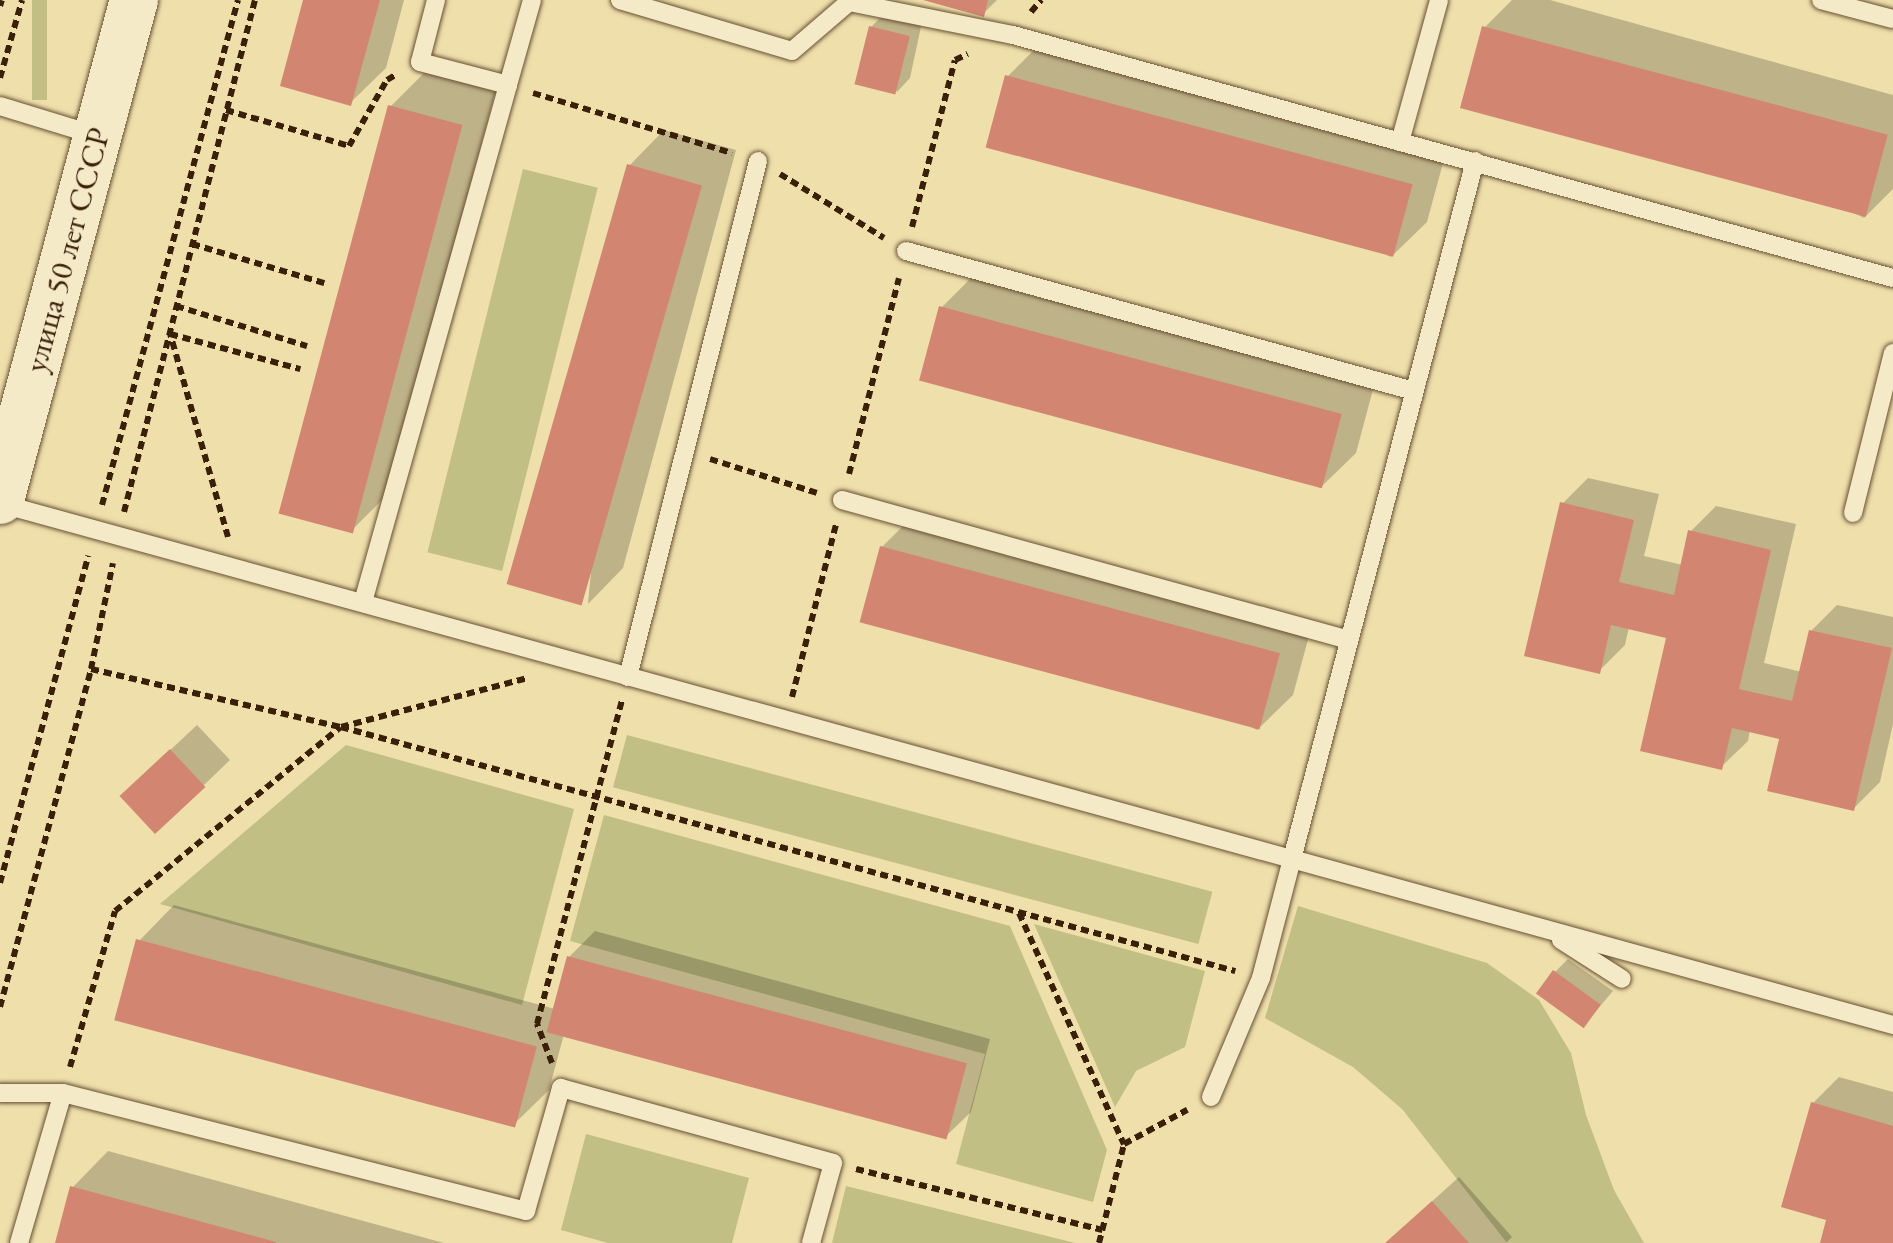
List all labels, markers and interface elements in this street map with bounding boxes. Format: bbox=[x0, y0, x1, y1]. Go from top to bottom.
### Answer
street label: улица 50 лет СССР bbox=[16, 124, 118, 376]

